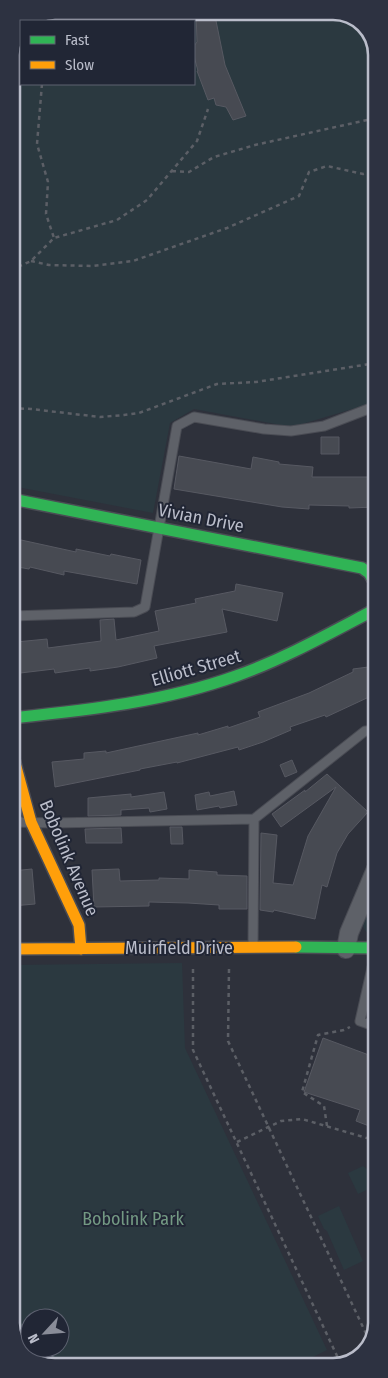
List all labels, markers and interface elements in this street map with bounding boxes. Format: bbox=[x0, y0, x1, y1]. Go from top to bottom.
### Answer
legend bbox=[20, 20, 195, 85]
text: Fast bbox=[65, 31, 89, 49]
text: Slow bbox=[65, 56, 94, 74]
street label: Vivian Drive bbox=[156, 499, 246, 537]
street label: Elliott Street bbox=[149, 645, 243, 691]
street label: Bobolink Avenue bbox=[35, 797, 103, 919]
street label: Muirfield Drive bbox=[125, 937, 233, 959]
park label: Bobolink Park bbox=[82, 1208, 184, 1230]
north arrow bbox=[20, 1308, 70, 1358]
text: N bbox=[24, 1331, 43, 1346]

